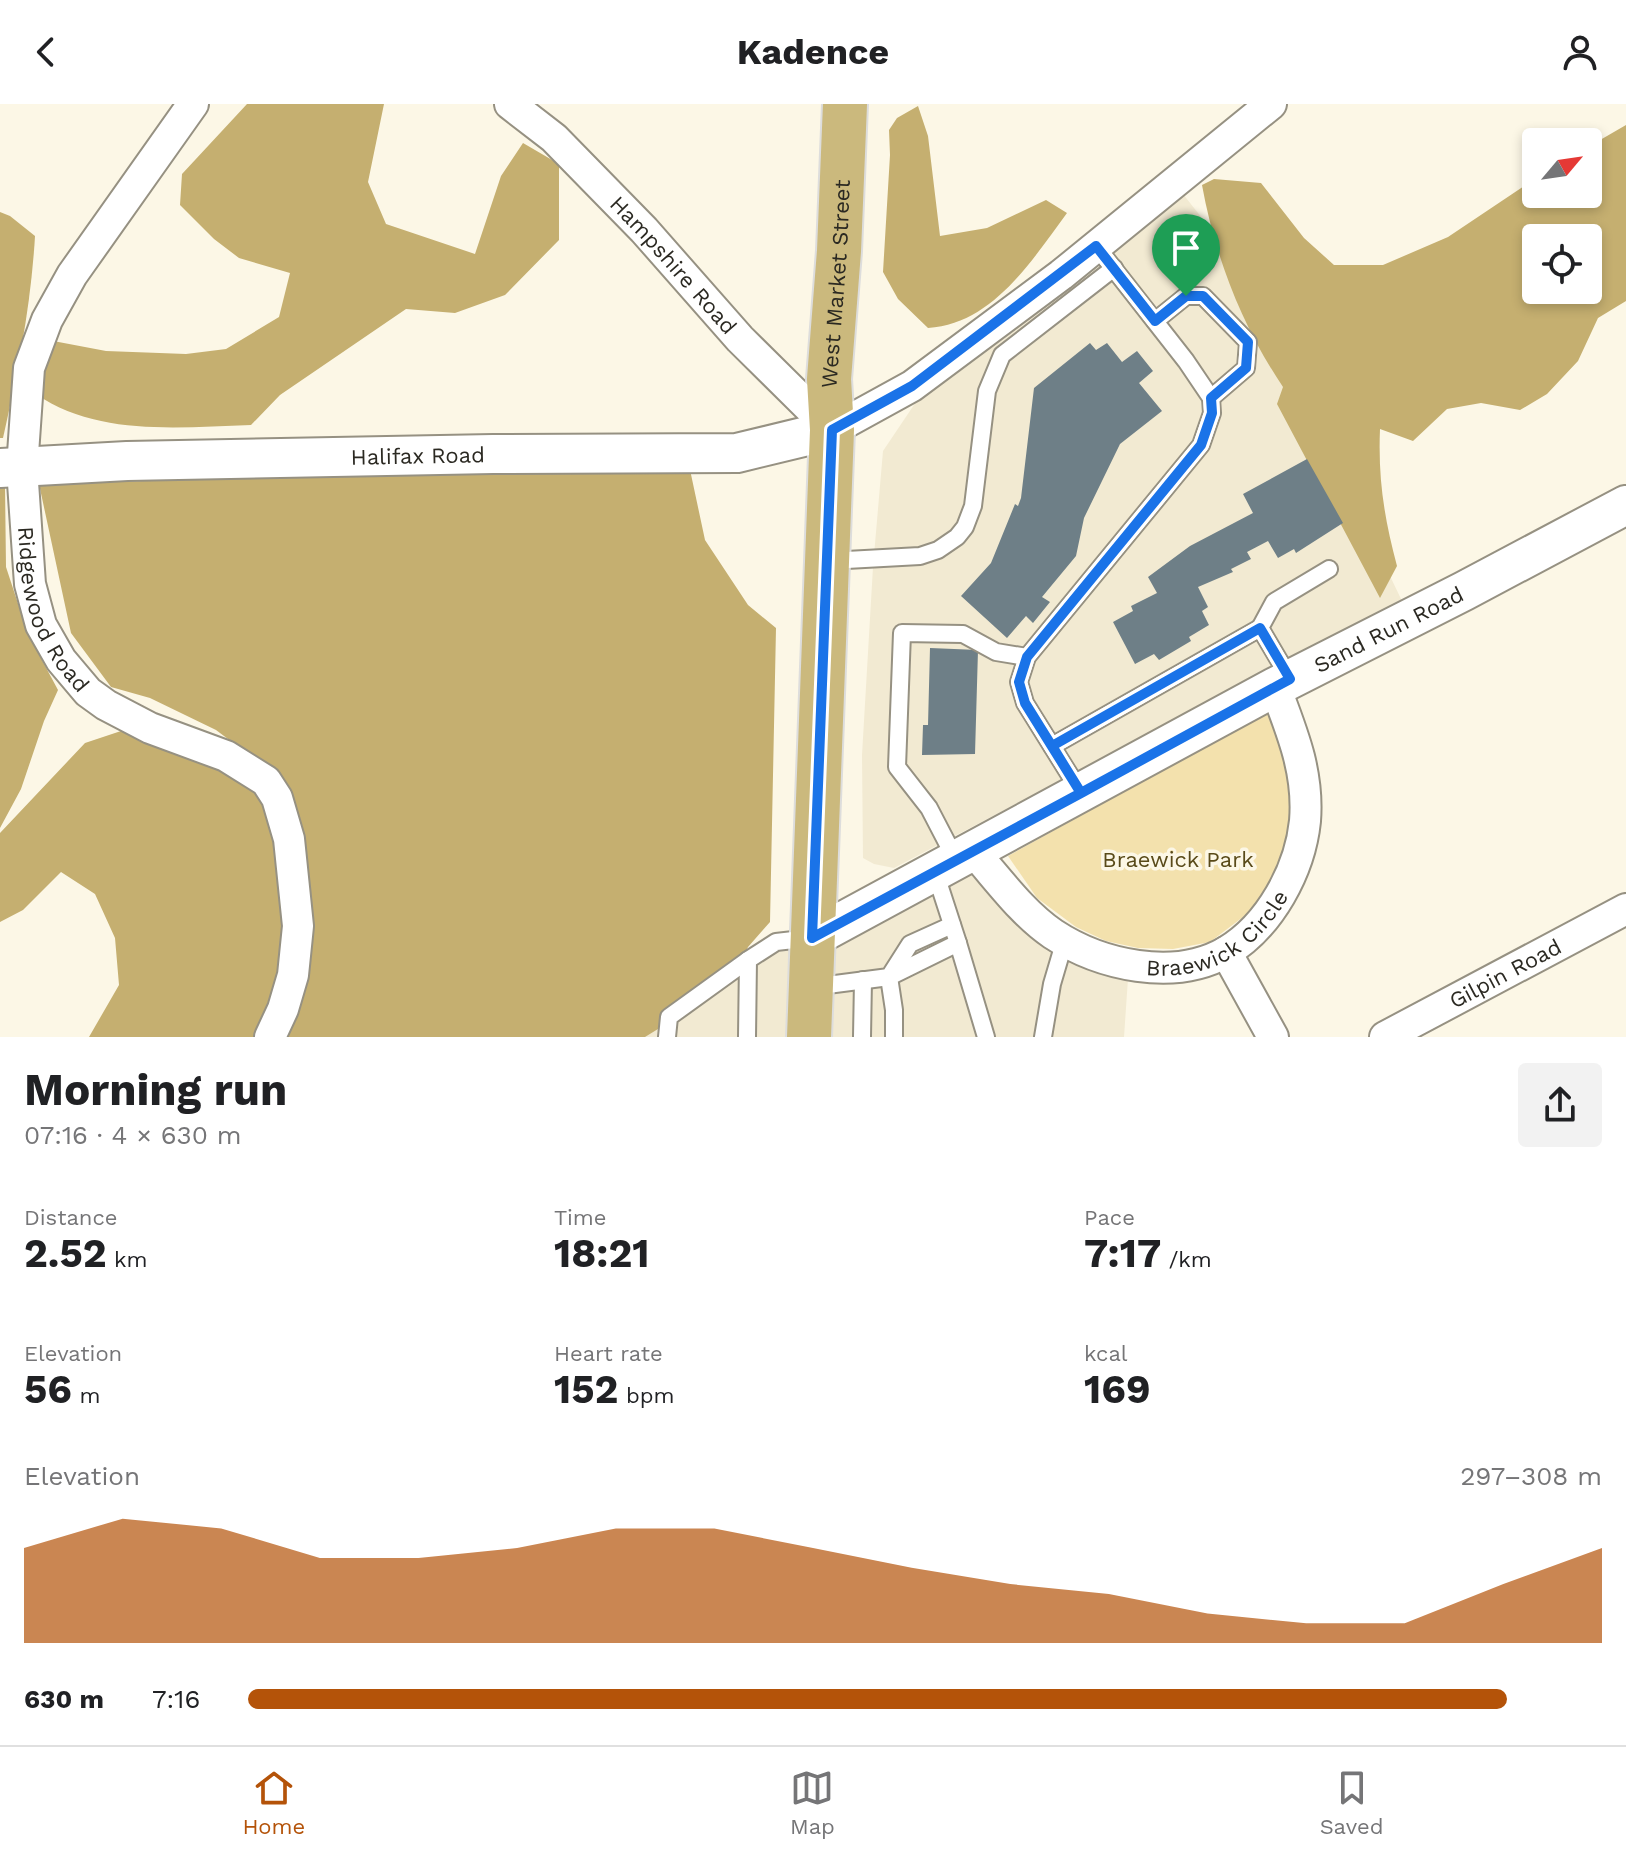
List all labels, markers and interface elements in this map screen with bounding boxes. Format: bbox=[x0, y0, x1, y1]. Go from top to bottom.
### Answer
icon: back bbox=[24, 30, 68, 74]
icon: person bbox=[1558, 30, 1602, 74]
text: Kadence bbox=[737, 31, 889, 73]
north arrow bbox=[1522, 128, 1602, 208]
map controls bbox=[1522, 128, 1602, 304]
street label: West Market Street bbox=[816, 179, 855, 389]
street label: Hampshire Road bbox=[605, 191, 742, 339]
pin bbox=[1152, 214, 1220, 296]
button: locate bbox=[1522, 224, 1602, 304]
icon: arrive bbox=[1164, 226, 1208, 270]
street label: Halifax Road bbox=[351, 442, 485, 470]
street label: Ridgewood Road bbox=[13, 526, 94, 697]
street label: Sand Run Road bbox=[1310, 581, 1468, 678]
park label: Braewick Park bbox=[1102, 847, 1254, 872]
street label: Braewick Circle bbox=[1145, 886, 1293, 981]
street label: Gilpin Road bbox=[1445, 934, 1566, 1014]
button: share bbox=[1518, 1063, 1602, 1147]
text: Morning run bbox=[24, 1064, 287, 1116]
text: 07:16 · 4 × 630 m bbox=[24, 1120, 242, 1150]
text: Distance bbox=[24, 1205, 118, 1230]
text: Time bbox=[554, 1205, 606, 1230]
text: Pace bbox=[1084, 1205, 1135, 1230]
text: 2.52 bbox=[24, 1230, 107, 1277]
text: 18:21 bbox=[554, 1230, 649, 1277]
text: 7:17 bbox=[1084, 1230, 1161, 1277]
text: km bbox=[107, 1247, 148, 1272]
text: /km bbox=[1161, 1247, 1212, 1272]
text: Elevation bbox=[24, 1341, 122, 1366]
text: Heart rate bbox=[554, 1341, 663, 1366]
text: kcal bbox=[1084, 1341, 1128, 1366]
text: 56 bbox=[24, 1366, 72, 1413]
text: 152 bbox=[554, 1366, 618, 1413]
text: 169 bbox=[1084, 1366, 1151, 1413]
text: m bbox=[72, 1383, 100, 1408]
text: bpm bbox=[618, 1383, 674, 1408]
text: Elevation bbox=[24, 1461, 140, 1491]
text: 297–308 m bbox=[1460, 1461, 1602, 1491]
text: 630 m bbox=[24, 1684, 104, 1714]
text: 7:16 bbox=[152, 1684, 200, 1714]
tab: Home bbox=[242, 1766, 305, 1839]
tab: Map bbox=[790, 1766, 835, 1839]
tab: Saved bbox=[1320, 1766, 1384, 1839]

